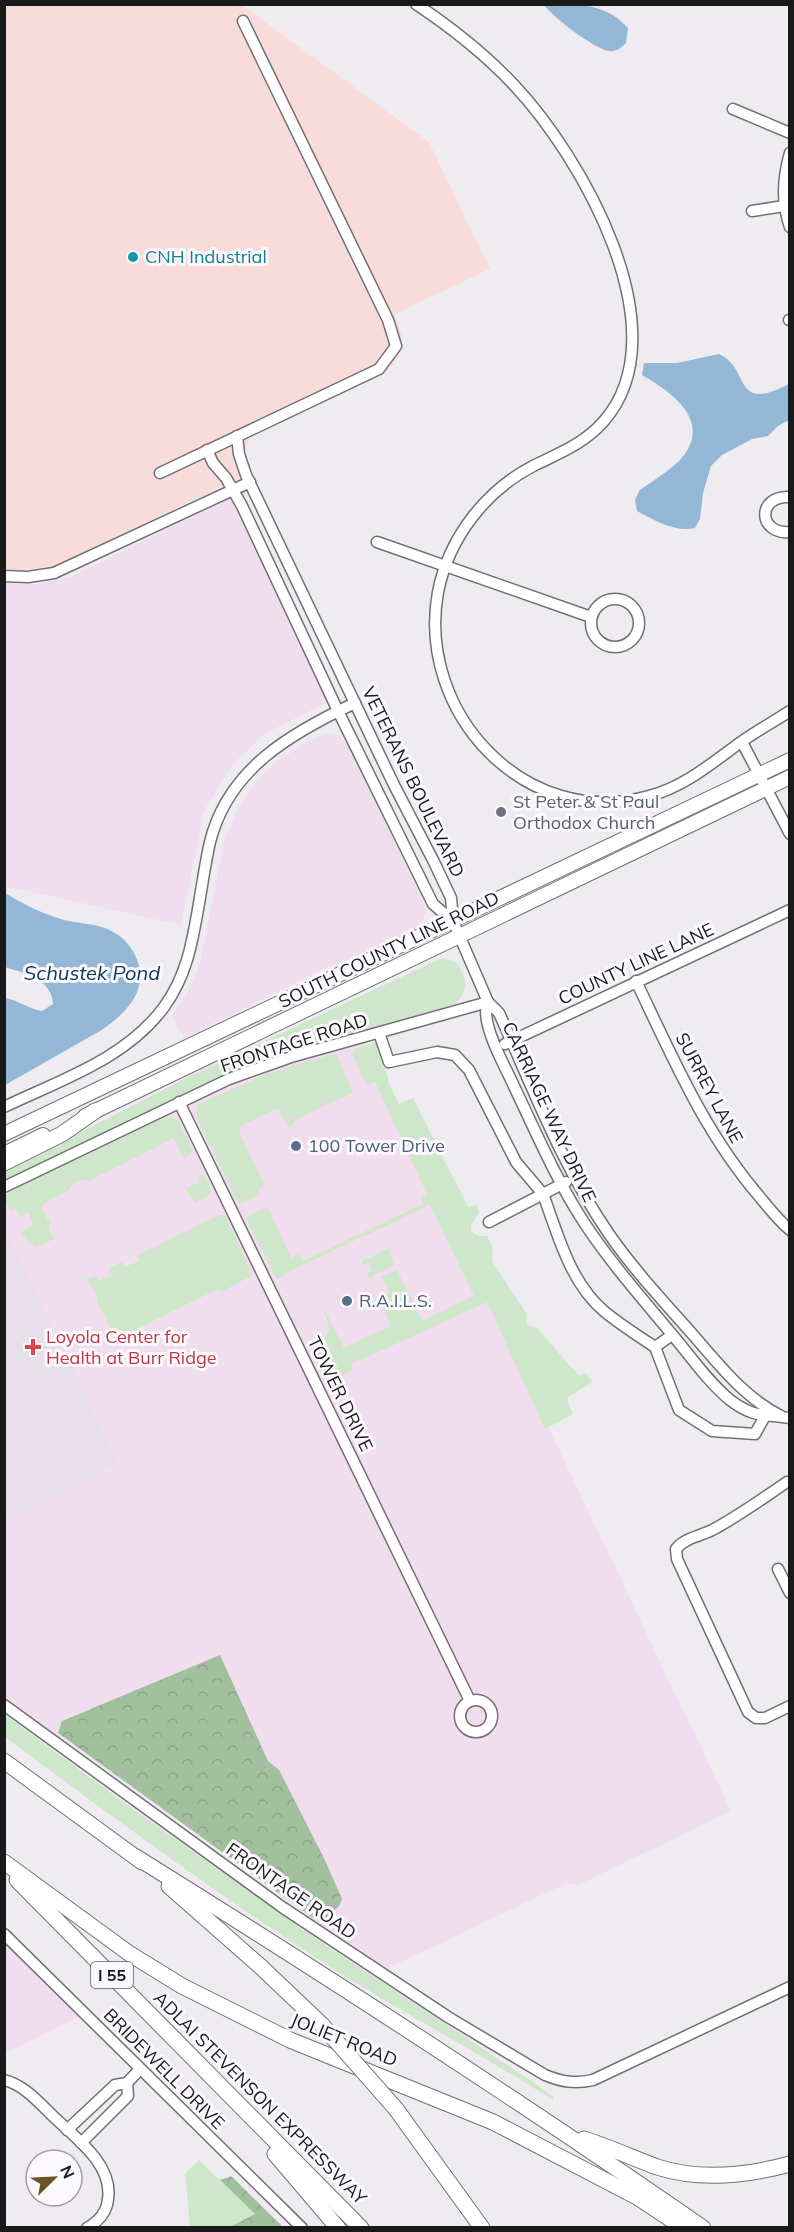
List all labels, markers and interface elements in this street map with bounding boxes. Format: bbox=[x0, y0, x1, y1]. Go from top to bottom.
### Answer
place label: CNH Industrial bbox=[145, 245, 267, 268]
marker: CNH Industrial bbox=[126, 250, 140, 264]
street label: VETERANS BOULEVARD bbox=[357, 683, 470, 881]
place label: St Peter & St Paul Orthodox Church bbox=[513, 790, 659, 834]
marker: St Peter & St Paul Orthodox Church bbox=[494, 805, 508, 819]
street label: SOUTH COUNTY LINE ROAD bbox=[275, 886, 503, 1013]
street label: COUNTY LINE LANE bbox=[554, 917, 717, 1010]
water label: Schustek Pond bbox=[24, 960, 160, 985]
street label: FRONTAGE ROAD bbox=[217, 1008, 370, 1077]
street label: CARRIAGE WAY DRIVE bbox=[497, 1018, 601, 1206]
street label: SURREY LANE bbox=[671, 1028, 748, 1147]
place label: 100 Tower Drive bbox=[308, 1134, 445, 1157]
marker: 100 Tower Drive bbox=[289, 1139, 303, 1153]
place label: R.A.I.L.S. bbox=[359, 1289, 432, 1312]
marker: R.A.I.L.S. bbox=[340, 1294, 354, 1308]
place label: Loyola Center for Health at Burr Ridge bbox=[46, 1325, 217, 1369]
street label: TOWER DRIVE bbox=[303, 1332, 378, 1455]
marker: Loyola Center for Health at Burr Ridge bbox=[24, 1338, 42, 1356]
street label: FRONTAGE ROAD bbox=[222, 1837, 361, 1944]
road number: I 55 bbox=[91, 1962, 133, 1988]
street label: ADLAI STEVENSON EXPRESSWAY bbox=[149, 1986, 372, 2210]
street label: BRIDEWELL DRIVE bbox=[99, 2003, 230, 2134]
street label: JOLIET ROAD bbox=[288, 2008, 401, 2071]
north arrow bbox=[24, 2148, 84, 2208]
text: N bbox=[56, 2162, 79, 2181]

